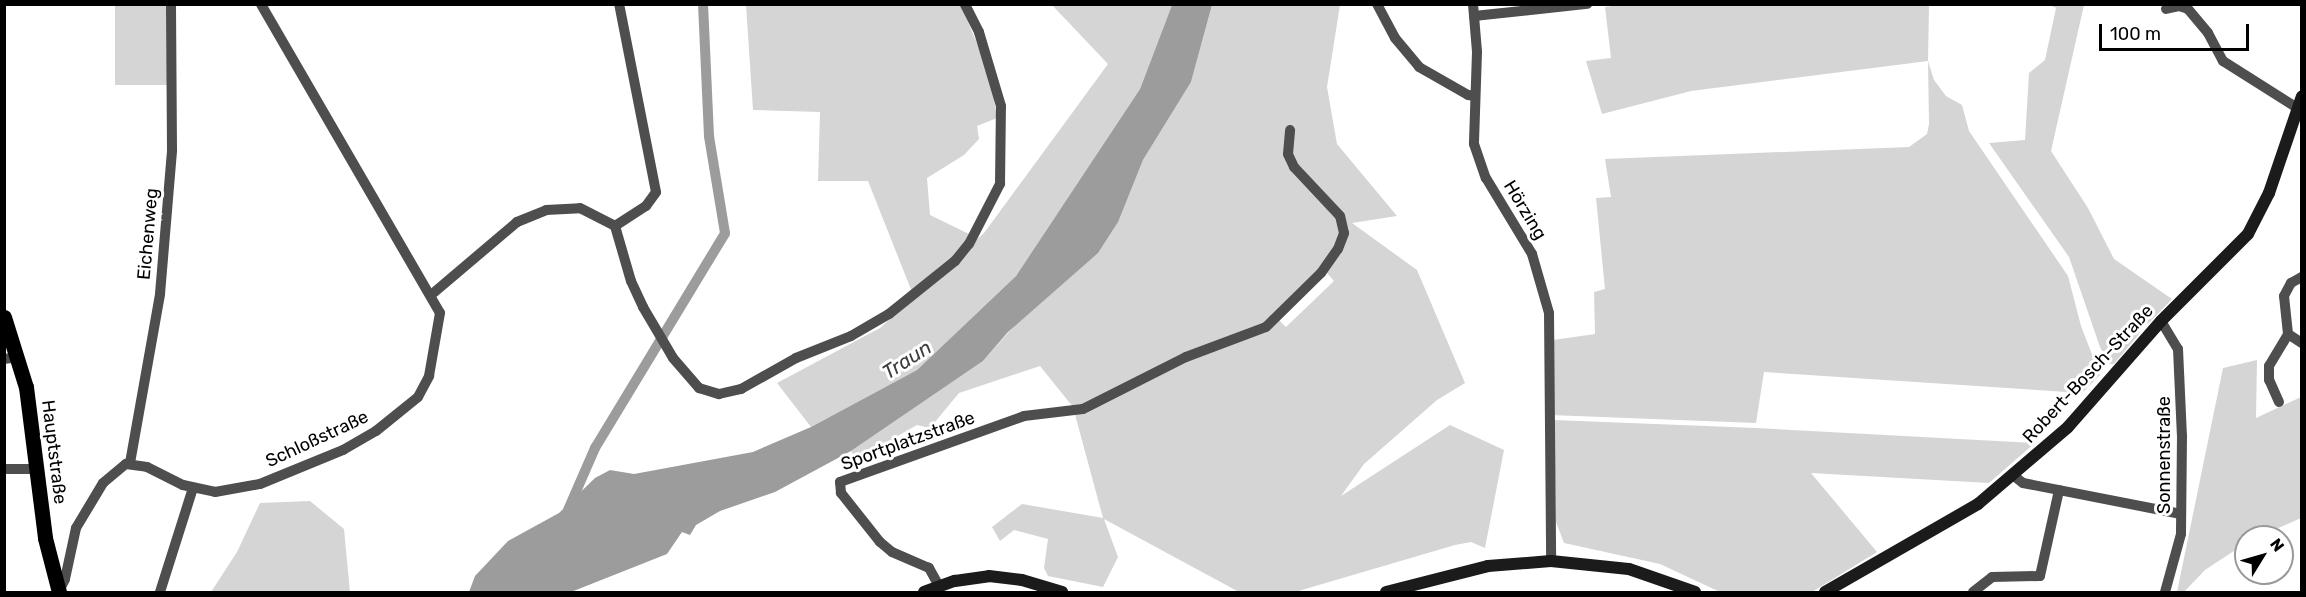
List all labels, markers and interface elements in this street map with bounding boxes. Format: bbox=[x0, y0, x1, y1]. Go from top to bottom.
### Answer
scale bar bbox=[2102, 12, 2252, 50]
text: 100 m bbox=[2110, 23, 2161, 45]
street label: Hörzing bbox=[1499, 176, 1551, 244]
street label: Eichenweg bbox=[133, 187, 163, 281]
street label: Robert-Bosch-Straße bbox=[2018, 300, 2158, 448]
water label: Traun bbox=[878, 335, 936, 385]
street label: Sonnenstraße bbox=[2153, 396, 2175, 514]
street label: Hauptstraße bbox=[37, 399, 71, 505]
street label: Schloßstraße bbox=[262, 406, 372, 472]
street label: Sportplatzstraße bbox=[838, 407, 978, 475]
north arrow bbox=[2234, 525, 2294, 585]
text: N bbox=[2266, 535, 2288, 555]

